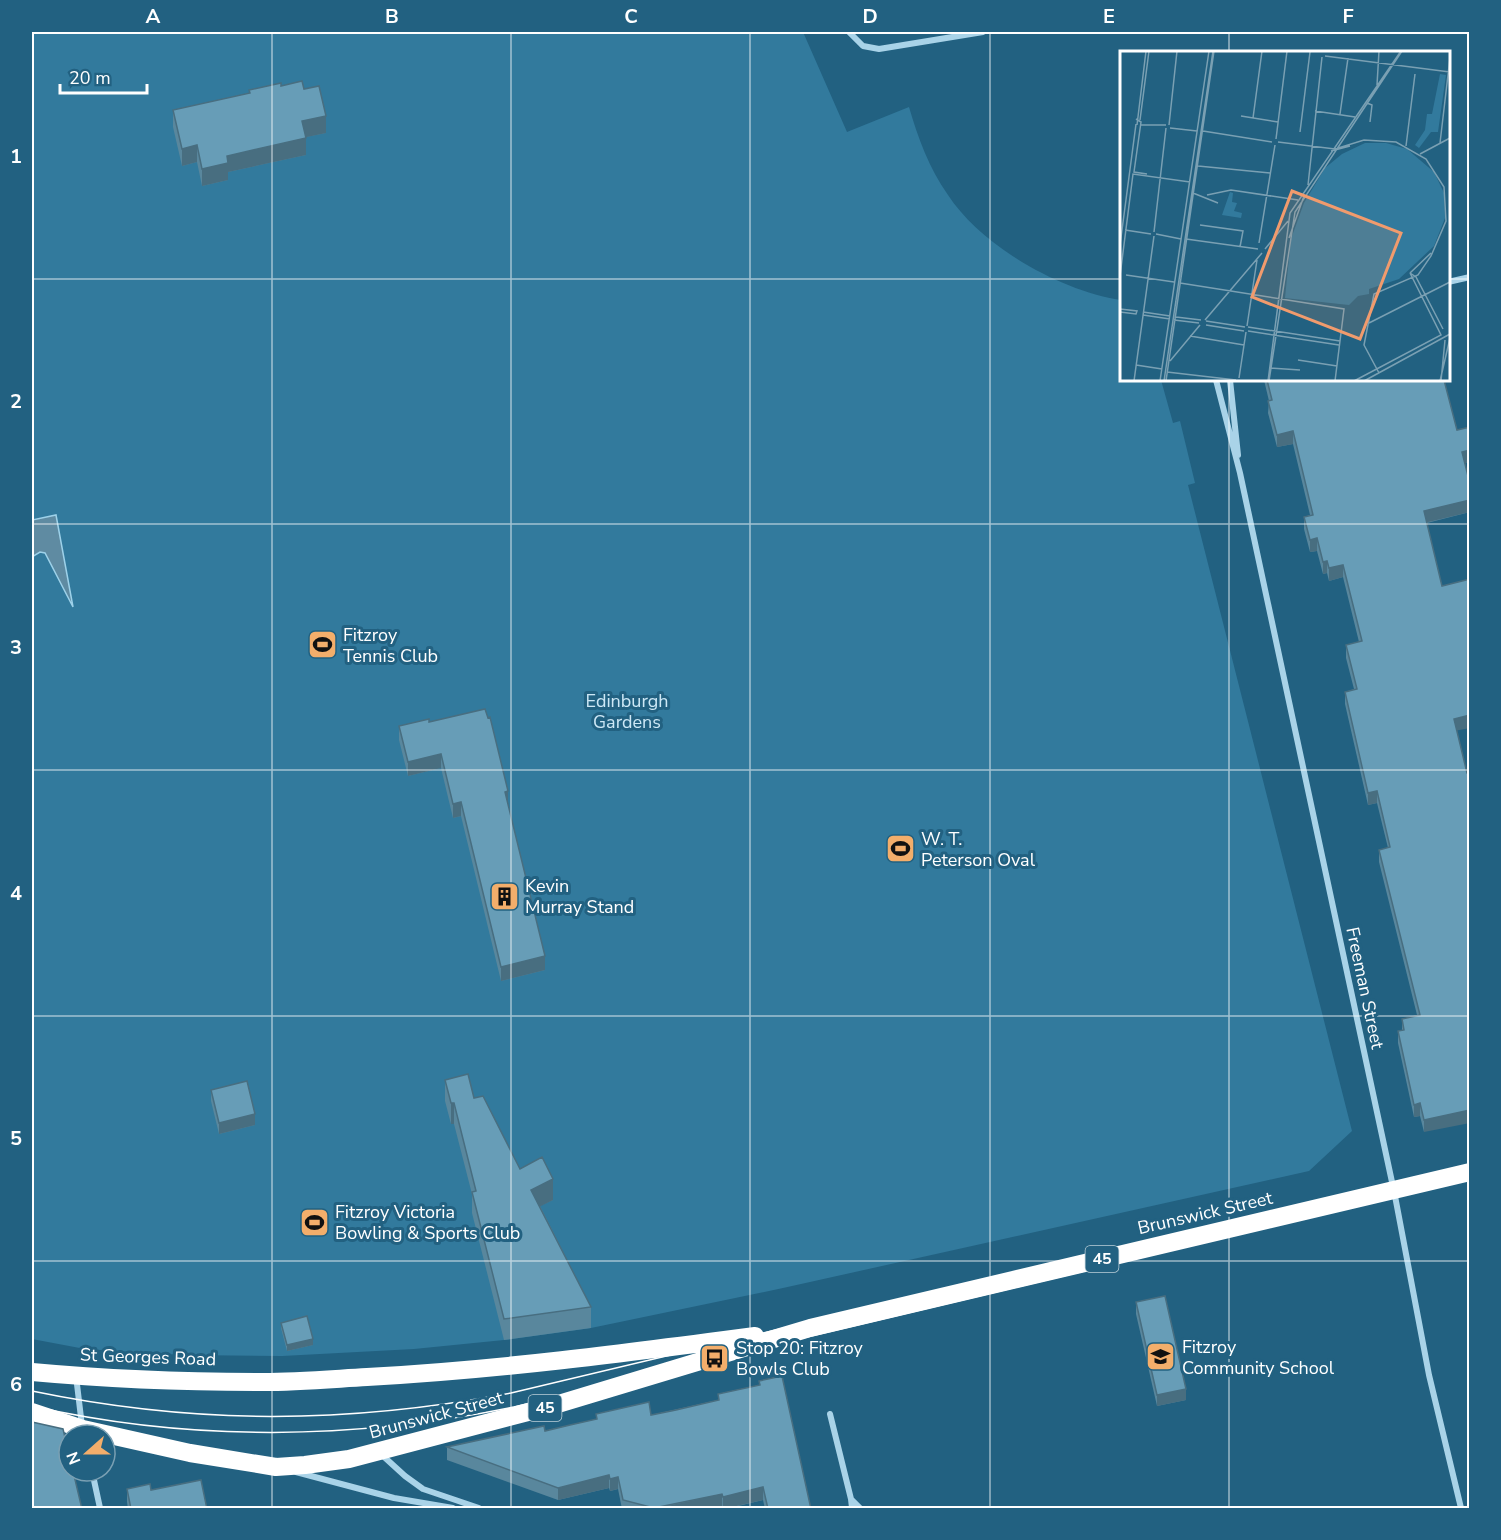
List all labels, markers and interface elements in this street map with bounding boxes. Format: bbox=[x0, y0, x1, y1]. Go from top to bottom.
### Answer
text: A bbox=[146, 3, 161, 30]
text: B bbox=[385, 3, 399, 30]
text: C bbox=[624, 3, 638, 30]
text: D bbox=[862, 3, 878, 30]
text: E bbox=[1103, 3, 1115, 30]
text: F bbox=[1342, 3, 1354, 30]
inset map bbox=[1120, 51, 1450, 381]
scale bar bbox=[60, 57, 147, 95]
text: 20 m bbox=[69, 66, 111, 90]
text: 1 bbox=[10, 143, 22, 170]
text: 2 bbox=[10, 388, 22, 415]
place label: Fitzroy Tennis Club bbox=[343, 623, 438, 668]
sports icon: Fitzroy Tennis Club bbox=[306, 629, 338, 661]
text: 3 bbox=[10, 634, 22, 661]
park label: Edinburgh Gardens bbox=[585, 689, 669, 734]
place label: W. T. Peterson Oval bbox=[921, 827, 1036, 872]
sports icon: W. T. Peterson Oval bbox=[884, 833, 916, 865]
place label: Kevin Murray Stand bbox=[525, 874, 634, 919]
text: 4 bbox=[10, 880, 22, 907]
building icon: Kevin Murray Stand bbox=[488, 880, 520, 912]
street label: Freeman Street bbox=[1340, 925, 1390, 1052]
text: 5 bbox=[10, 1125, 22, 1152]
street label: Brunswick Street bbox=[1135, 1186, 1276, 1240]
place label: Fitzroy Victoria Bowling & Sports Club bbox=[335, 1200, 520, 1245]
sports icon: Fitzroy Victoria Bowling & Sports Club bbox=[298, 1206, 330, 1238]
road number: 45 bbox=[1086, 1246, 1118, 1272]
place label: Fitzroy Community School bbox=[1182, 1335, 1335, 1380]
place label: Stop 20: Fitzroy Bowls Club bbox=[736, 1336, 864, 1381]
school or university icon: Fitzroy Community School bbox=[1145, 1341, 1177, 1373]
bus stop icon: Stop 20: Fitzroy Bowls Club bbox=[699, 1342, 731, 1374]
street label: St Georges Road bbox=[80, 1343, 216, 1371]
text: 6 bbox=[10, 1371, 22, 1398]
street label: Brunswick Street bbox=[366, 1385, 506, 1444]
road number: 45 bbox=[528, 1395, 562, 1421]
north arrow bbox=[57, 1423, 117, 1483]
text: N bbox=[62, 1448, 86, 1468]

